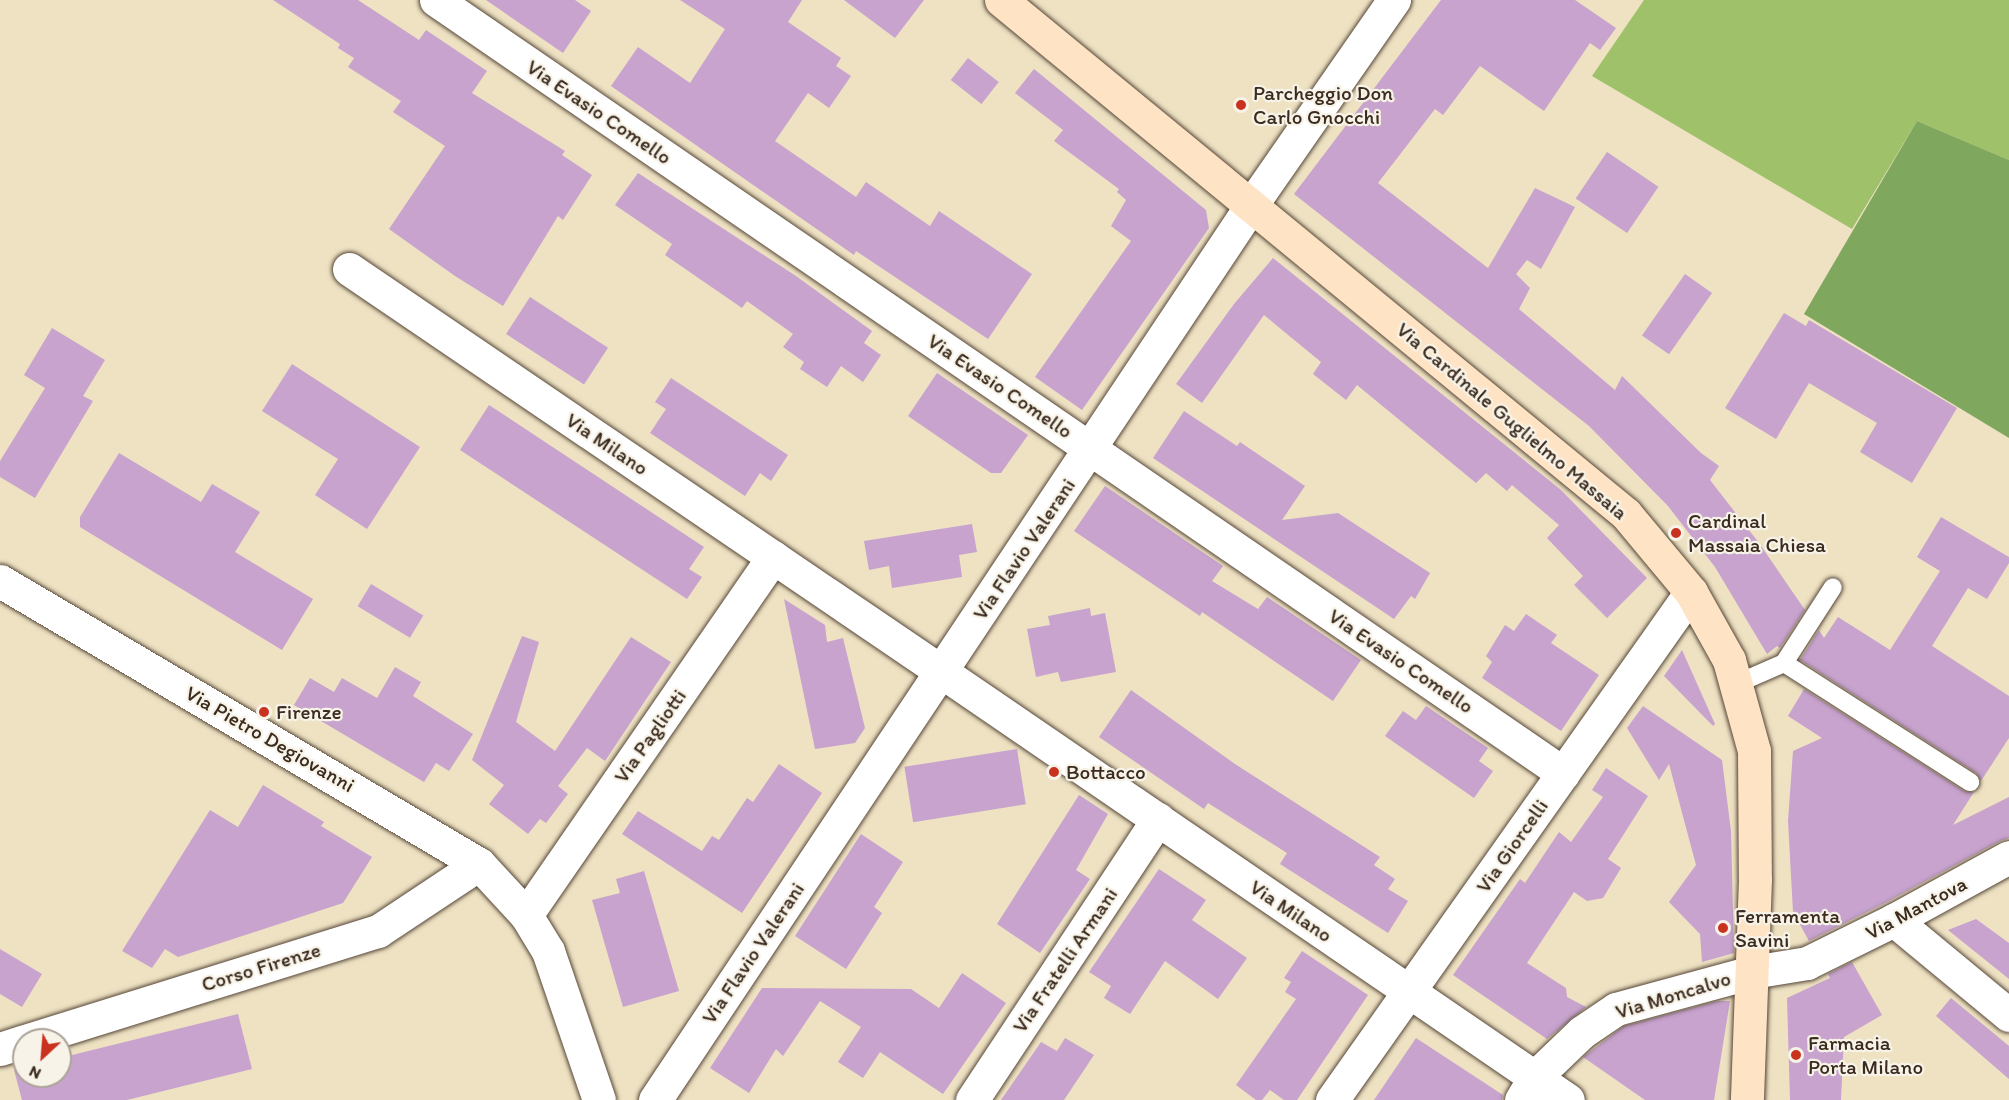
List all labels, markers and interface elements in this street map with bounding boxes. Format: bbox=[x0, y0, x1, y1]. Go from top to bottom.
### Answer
street label: Via Evasio Comello bbox=[522, 54, 676, 170]
place label: Parcheggio Don Carlo Gnocchi bbox=[1253, 80, 1393, 130]
marker: Parcheggio Don Carlo Gnocchi bbox=[1234, 98, 1248, 112]
street label: Via Cardinale Guglielmo Massaia bbox=[1391, 316, 1633, 526]
street label: Via Evasio Comello bbox=[923, 328, 1077, 444]
street label: Via Milano bbox=[561, 408, 653, 480]
street label: Via Flavio Valerani bbox=[967, 473, 1081, 625]
place label: Cardinal Massaia Chiesa bbox=[1688, 508, 1826, 558]
marker: Cardinal Massaia Chiesa bbox=[1669, 526, 1683, 540]
street label: Via Evasio Comello bbox=[1324, 603, 1478, 719]
street label: Via Pietro Degiovanni bbox=[181, 680, 359, 798]
street label: Via Pagliotti bbox=[609, 684, 691, 788]
place label: Firenze bbox=[276, 699, 342, 725]
marker: Firenze bbox=[257, 705, 271, 719]
place label: Bottacco bbox=[1066, 759, 1146, 785]
marker: Bottacco bbox=[1047, 765, 1061, 779]
street label: Via Giorcelli bbox=[1471, 794, 1553, 898]
street label: Via Mantova bbox=[1861, 871, 1971, 945]
street label: Via Milano bbox=[1245, 875, 1337, 947]
street label: Via Flavio Valerani bbox=[696, 877, 810, 1029]
street label: Via Fratelli Armani bbox=[1007, 883, 1123, 1037]
place label: Ferramenta Savini bbox=[1735, 903, 1840, 953]
marker: Ferramenta Savini bbox=[1716, 921, 1730, 935]
street label: Corso Firenze bbox=[199, 937, 323, 997]
street label: Via Moncalvo bbox=[1613, 966, 1733, 1024]
north arrow bbox=[12, 1028, 72, 1088]
place label: Farmacia Porta Milano bbox=[1808, 1030, 1921, 1080]
marker: Farmacia Porta Milano bbox=[1789, 1048, 1803, 1062]
text: N bbox=[26, 1062, 44, 1084]

